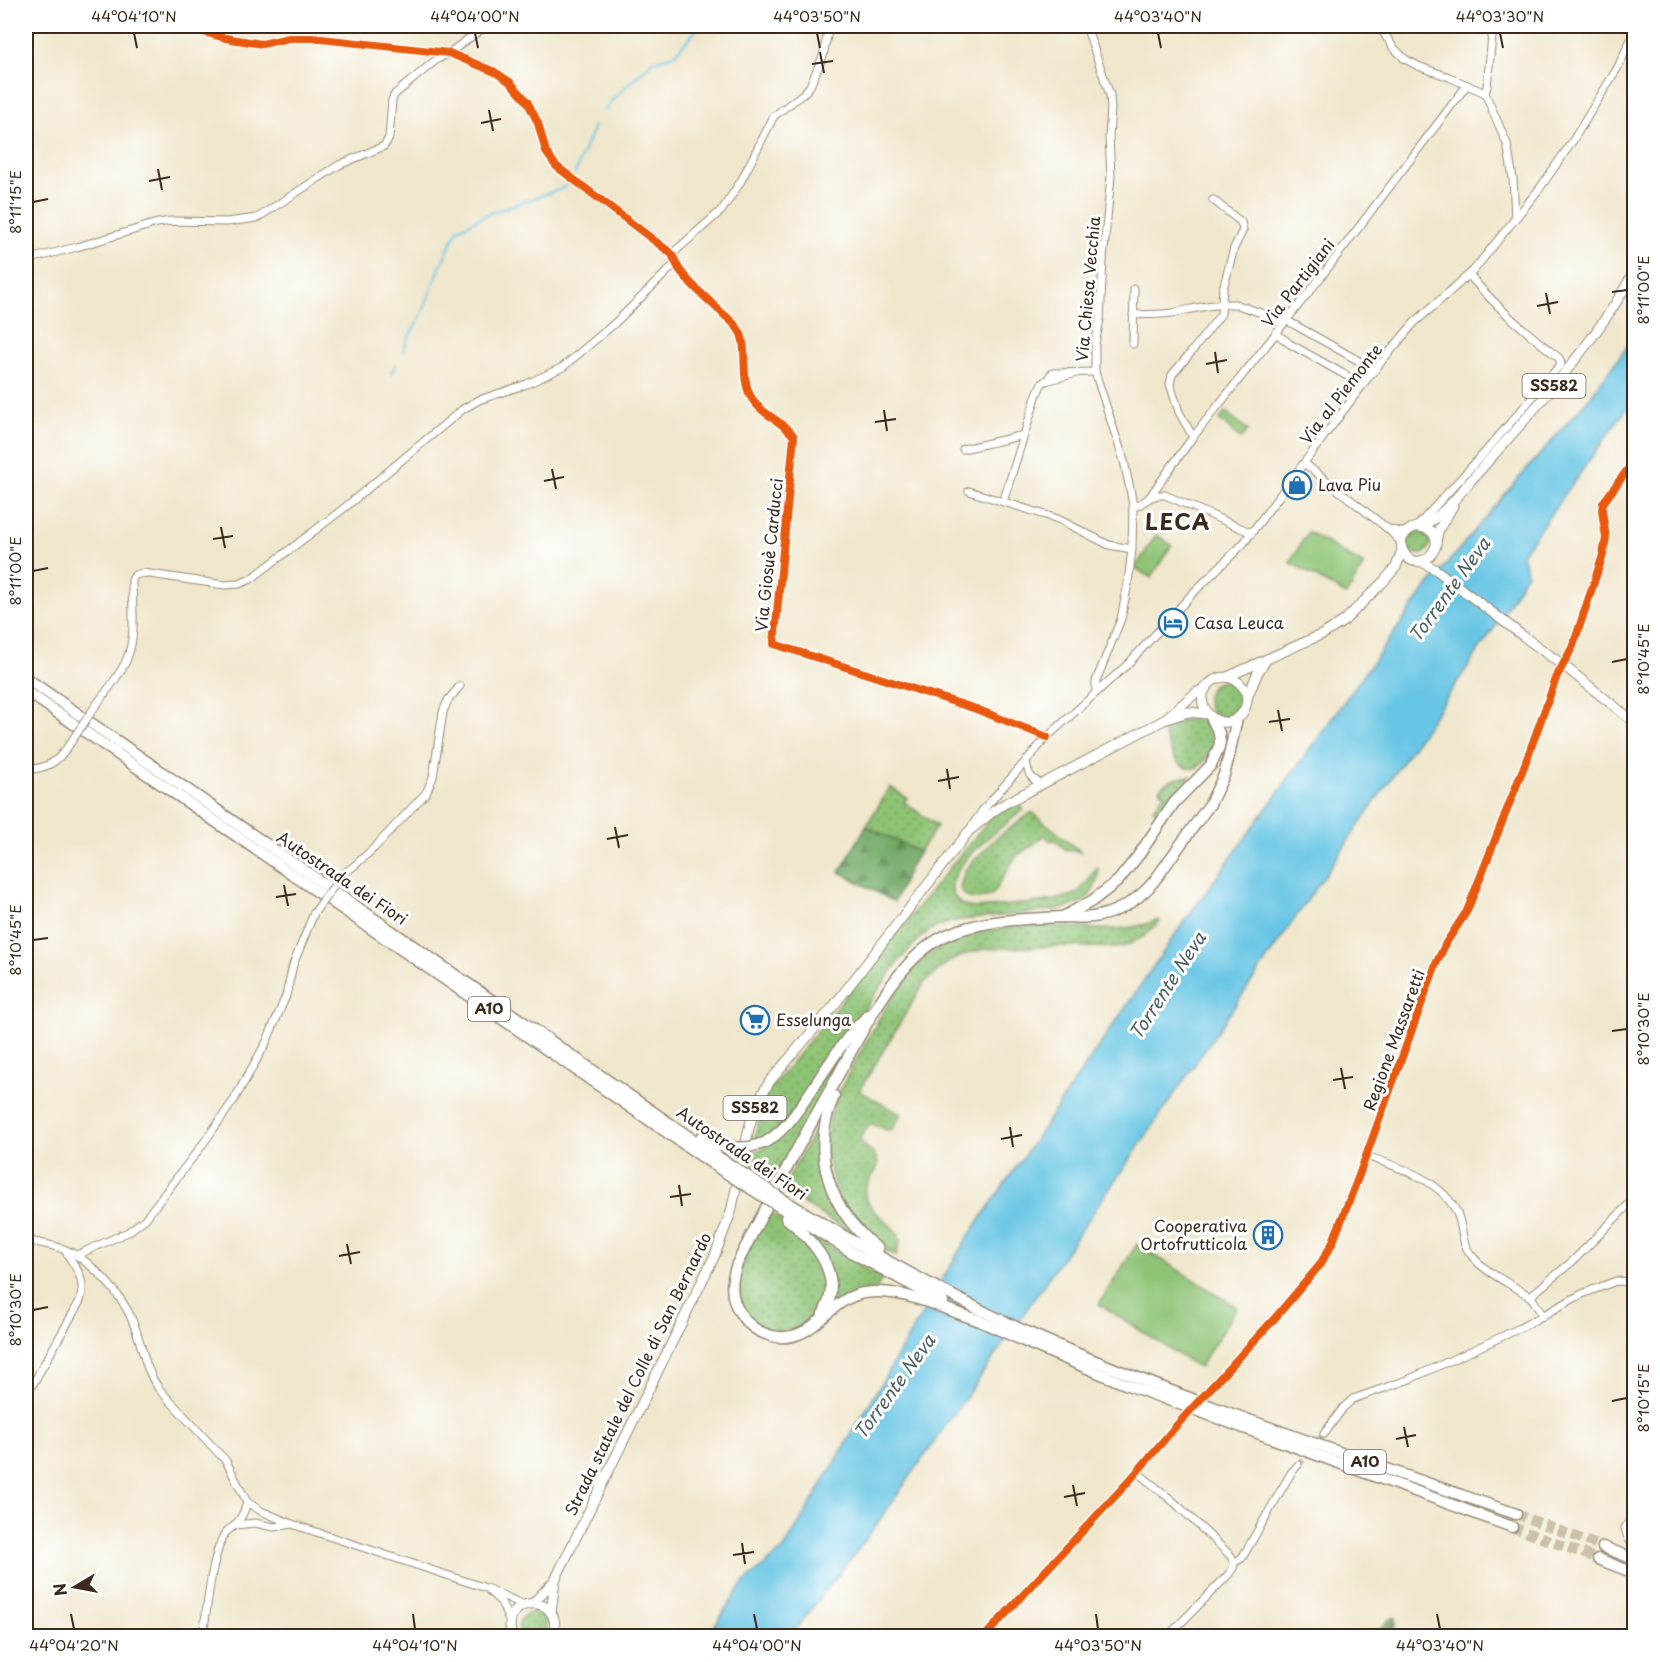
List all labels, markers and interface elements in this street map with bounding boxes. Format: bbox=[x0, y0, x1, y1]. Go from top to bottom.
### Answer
text: 44°04'10"N bbox=[91, 4, 177, 27]
text: 44°04'00"N bbox=[430, 4, 520, 27]
text: 44°03'50"N bbox=[773, 4, 861, 27]
text: 44°03'40"N bbox=[1114, 4, 1202, 27]
text: 44°03'30"N bbox=[1456, 4, 1544, 27]
text: 8°11'15"E bbox=[3, 170, 26, 234]
street label: Via Chiesa Vecchia bbox=[1069, 215, 1105, 363]
street label: Via Partigiani bbox=[1255, 233, 1340, 332]
text: 8°11'00"E bbox=[1631, 255, 1654, 325]
street label: Via al Piemonte bbox=[1293, 338, 1387, 449]
road number: SS582 bbox=[1522, 374, 1586, 398]
shop icon: Lava Piu bbox=[1281, 469, 1313, 501]
place label: Lava Piu bbox=[1318, 472, 1381, 496]
street label: Via Giosuè Carducci bbox=[748, 477, 788, 633]
district label: LECA bbox=[1145, 504, 1211, 537]
water label: Torrente Neva bbox=[1402, 530, 1497, 647]
text: 8°11'00"E bbox=[3, 536, 26, 606]
hotel icon: Casa Leuca bbox=[1157, 607, 1189, 639]
place label: Casa Leuca bbox=[1194, 610, 1284, 634]
text: 8°10'45"E bbox=[1631, 623, 1654, 695]
street label: Autostrada dei Fiori bbox=[272, 824, 413, 930]
text: 8°10'45"E bbox=[3, 904, 26, 976]
water label: Torrente Neva bbox=[1122, 925, 1212, 1044]
street label: Regione Massaretti bbox=[1356, 966, 1430, 1114]
text: 8°10'30"E bbox=[1631, 992, 1654, 1066]
road number: A10 bbox=[468, 997, 510, 1021]
supermarket icon: Esselunga bbox=[739, 1004, 771, 1036]
place label: Esselunga bbox=[776, 1007, 851, 1031]
road number: SS582 bbox=[724, 1096, 786, 1120]
street label: Autostrada dei Fiori bbox=[672, 1099, 813, 1205]
place label: Cooperativa Ortofrutticola bbox=[1140, 1213, 1247, 1255]
building icon: Cooperativa Ortofrutticola bbox=[1252, 1219, 1284, 1251]
street label: Strada statale del Colle di San Bernardo bbox=[558, 1228, 716, 1519]
text: 8°10'30"E bbox=[3, 1273, 26, 1347]
water label: Torrente Neva bbox=[847, 1327, 942, 1444]
text: 8°10'15"E bbox=[1631, 1364, 1654, 1432]
road number: A10 bbox=[1344, 1450, 1386, 1474]
north arrow bbox=[45, 1557, 105, 1617]
text: N bbox=[46, 1581, 72, 1598]
text: 44°04'20"N bbox=[29, 1633, 119, 1656]
text: 44°04'10"N bbox=[372, 1633, 458, 1656]
text: 44°04'00"N bbox=[712, 1633, 802, 1656]
text: 44°03'50"N bbox=[1054, 1633, 1142, 1656]
text: 44°03'40"N bbox=[1396, 1633, 1484, 1656]

